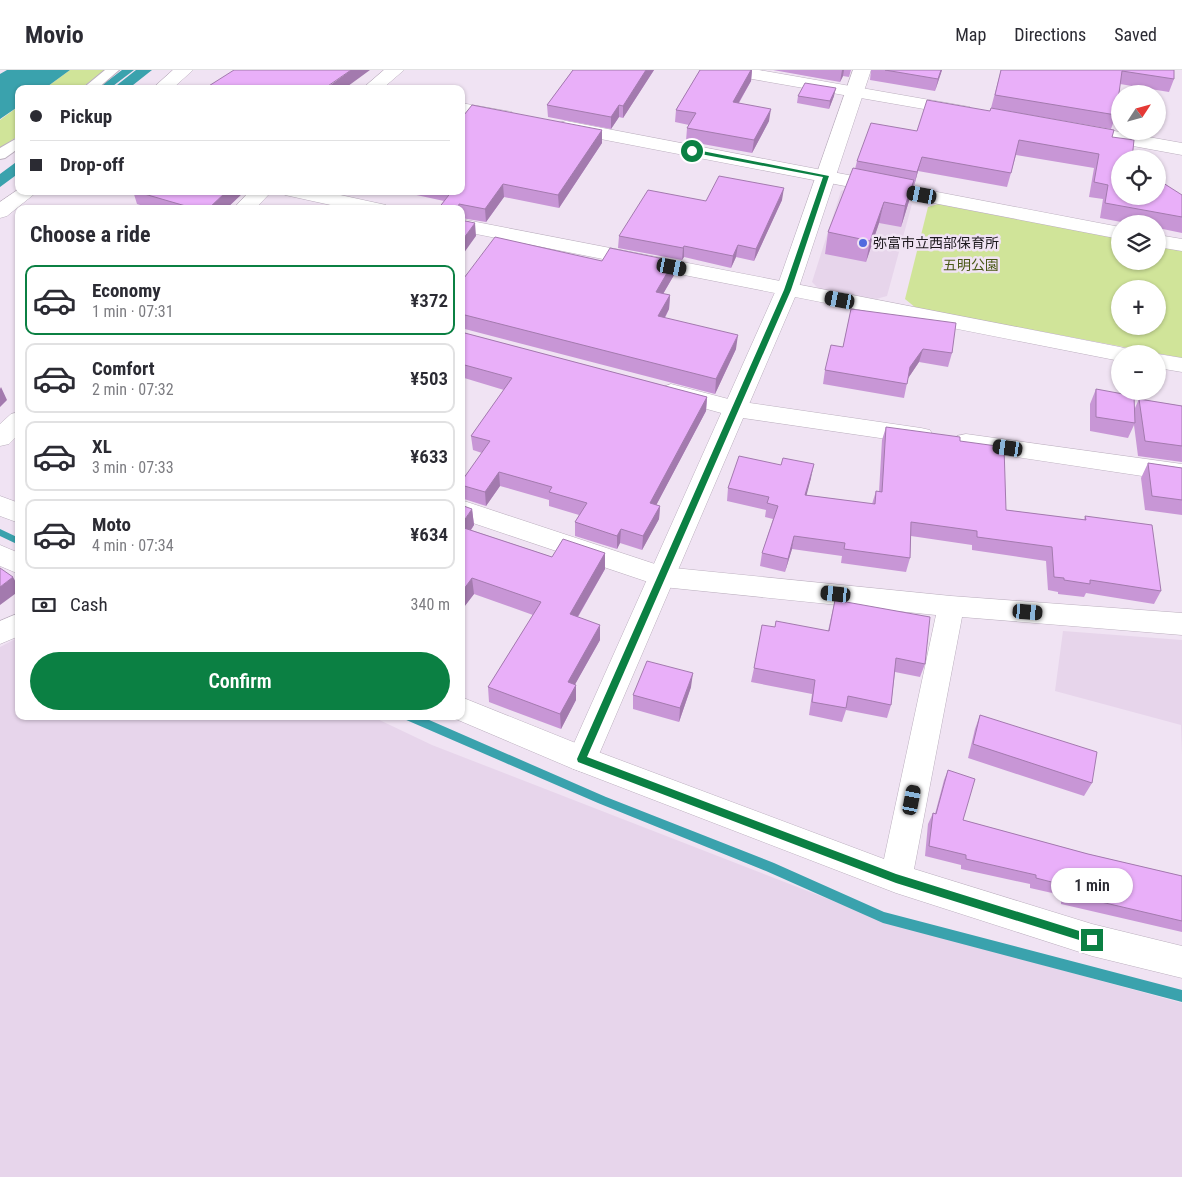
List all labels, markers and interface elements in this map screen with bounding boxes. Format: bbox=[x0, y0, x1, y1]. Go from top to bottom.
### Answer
text: Movio bbox=[25, 21, 84, 49]
text: Map bbox=[955, 24, 986, 45]
text: Directions bbox=[1014, 24, 1086, 45]
text: Saved bbox=[1114, 24, 1157, 45]
north arrow bbox=[1111, 85, 1166, 140]
map controls bbox=[1111, 85, 1166, 400]
text: Pickup bbox=[60, 105, 112, 128]
route start bbox=[681, 140, 703, 162]
button: locate bbox=[1111, 150, 1166, 205]
text: Drop-off bbox=[60, 153, 124, 176]
car bbox=[905, 185, 938, 205]
button: layers bbox=[1111, 215, 1166, 270]
text: Choose a ride bbox=[30, 222, 151, 247]
place label: 弥富市立西部保育所 bbox=[873, 235, 999, 251]
marker: 弥富市立西部保育所 bbox=[857, 237, 869, 249]
car bbox=[655, 257, 688, 277]
park label: 五明公園 bbox=[943, 257, 999, 273]
icon: car bbox=[32, 278, 77, 323]
text: Economy bbox=[92, 279, 161, 302]
button: + bbox=[1111, 280, 1166, 335]
text: ¥372 bbox=[410, 289, 448, 312]
car bbox=[823, 290, 856, 310]
text: 1 min · 07:31 bbox=[92, 302, 174, 321]
button: − bbox=[1111, 345, 1166, 400]
icon: car bbox=[32, 356, 77, 401]
text: Comfort bbox=[92, 357, 155, 380]
text: ¥503 bbox=[410, 367, 448, 390]
text: 2 min · 07:32 bbox=[92, 380, 174, 399]
icon: car bbox=[32, 434, 77, 479]
text: XL bbox=[92, 435, 112, 458]
car bbox=[992, 438, 1023, 458]
text: ¥633 bbox=[410, 445, 448, 468]
text: 3 min · 07:33 bbox=[92, 458, 174, 477]
icon: car bbox=[32, 512, 77, 557]
text: Moto bbox=[92, 513, 131, 536]
text: ¥634 bbox=[410, 523, 448, 546]
text: 4 min · 07:34 bbox=[92, 536, 174, 555]
car bbox=[820, 585, 851, 603]
icon: cash bbox=[30, 591, 58, 619]
text: Cash bbox=[70, 593, 108, 616]
text: 340 m bbox=[411, 595, 450, 614]
car bbox=[1012, 603, 1043, 621]
button: Confirm bbox=[30, 652, 450, 710]
car bbox=[901, 784, 922, 816]
callout: 1 min bbox=[1051, 868, 1133, 902]
text: 1 min bbox=[1074, 876, 1110, 895]
route end bbox=[1081, 929, 1103, 951]

